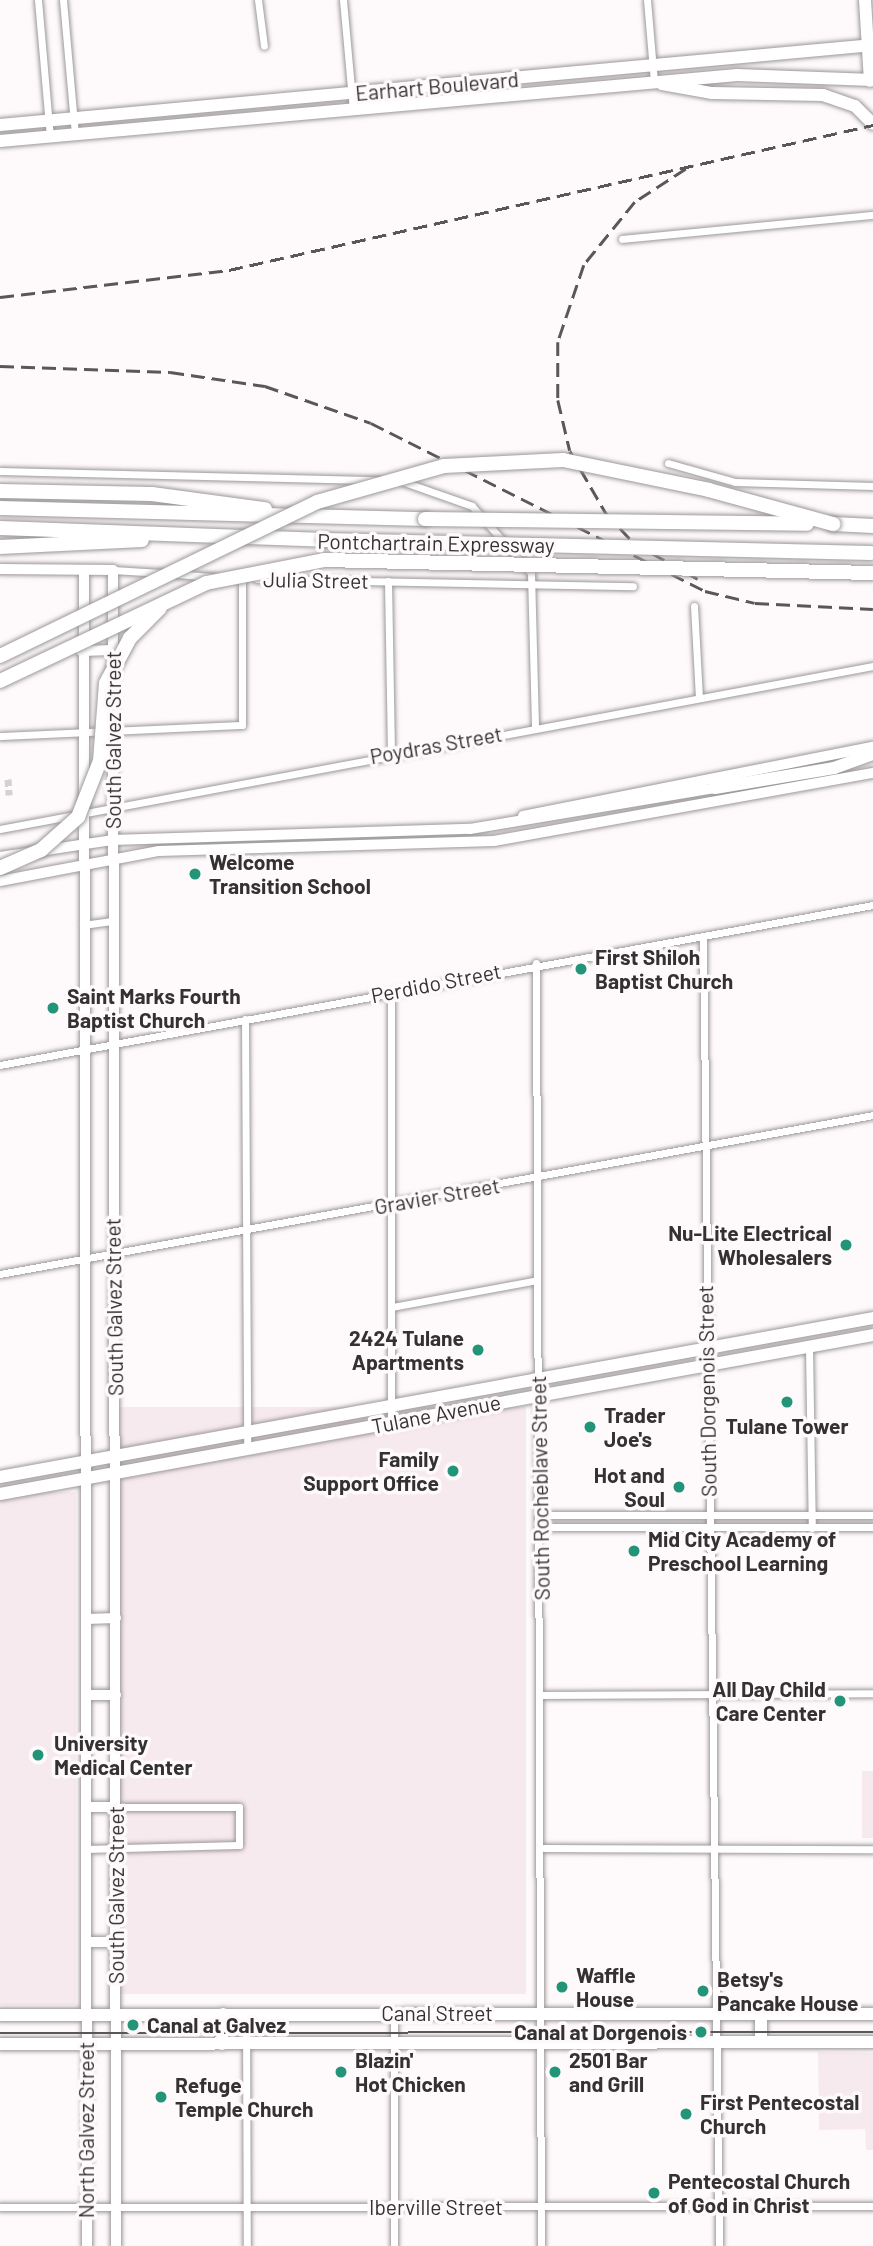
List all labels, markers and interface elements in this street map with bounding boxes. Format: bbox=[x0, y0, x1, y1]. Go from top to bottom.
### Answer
street label: Earhart Boulevard bbox=[354, 66, 520, 106]
street label: Pontchartrain Expressway bbox=[317, 528, 555, 558]
street label: Julia Street bbox=[263, 566, 369, 594]
street label: South Galvez Street bbox=[100, 651, 126, 829]
street label: Poydras Street bbox=[368, 721, 504, 769]
place label: Welcome Transition School bbox=[209, 849, 371, 899]
marker: Welcome Transition School bbox=[187, 866, 203, 882]
place label: First Shiloh Baptist Church bbox=[595, 944, 733, 994]
street label: Perdido Street bbox=[369, 958, 503, 1008]
marker: First Shiloh Baptist Church bbox=[573, 961, 589, 977]
place label: Saint Marks Fourth Baptist Church bbox=[67, 983, 241, 1033]
marker: Saint Marks Fourth Baptist Church bbox=[45, 1000, 61, 1016]
street label: Gravier Street bbox=[372, 1173, 502, 1219]
street label: South Galvez Street bbox=[100, 1218, 128, 1396]
place label: Nu-Lite Electrical Wholesalers bbox=[668, 1220, 832, 1270]
marker: Nu-Lite Electrical Wholesalers bbox=[838, 1237, 854, 1253]
street label: South Dorgenois Street bbox=[693, 1285, 721, 1497]
place label: 2424 Tulane Apartments bbox=[349, 1325, 464, 1375]
marker: 2424 Tulane Apartments bbox=[470, 1342, 486, 1358]
street label: South Rocheblave Street bbox=[525, 1375, 555, 1601]
street label: Tulane Avenue bbox=[369, 1389, 503, 1439]
marker: Tulane Tower bbox=[779, 1394, 795, 1410]
place label: Trader Joe's bbox=[604, 1402, 665, 1452]
place label: Tulane Tower bbox=[726, 1413, 848, 1439]
marker: Trader Joe's bbox=[582, 1419, 598, 1435]
place label: Family Support Office bbox=[303, 1446, 439, 1496]
place label: Hot and Soul bbox=[594, 1462, 665, 1512]
marker: Family Support Office bbox=[445, 1463, 461, 1479]
marker: Hot and Soul bbox=[671, 1479, 687, 1495]
place label: Mid City Academy of Preschool Learning bbox=[648, 1526, 836, 1576]
marker: Mid City Academy of Preschool Learning bbox=[626, 1543, 642, 1559]
place label: All Day Child Care Center bbox=[712, 1676, 826, 1726]
marker: All Day Child Care Center bbox=[832, 1693, 848, 1709]
place label: University Medical Center bbox=[54, 1730, 192, 1780]
marker: University Medical Center bbox=[28, 1745, 48, 1765]
street label: South Galvez Street bbox=[103, 1806, 129, 1984]
place label: Waffle House bbox=[576, 1962, 636, 2012]
place label: Betsy's Pancake House bbox=[717, 1966, 858, 2016]
marker: Waffle House bbox=[554, 1979, 570, 1995]
marker: Betsy's Pancake House bbox=[695, 1983, 711, 1999]
street label: Canal Street bbox=[381, 2000, 493, 2026]
place label: Canal at Galvez bbox=[147, 2012, 286, 2038]
marker: Canal at Galvez bbox=[125, 2017, 141, 2033]
place label: Canal at Dorgenois bbox=[514, 2019, 687, 2045]
marker: Canal at Dorgenois bbox=[693, 2024, 709, 2040]
street label: North Galvez Street bbox=[73, 2042, 99, 2218]
place label: Blazin' Hot Chicken bbox=[355, 2047, 466, 2097]
place label: 2501 Bar and Grill bbox=[569, 2047, 648, 2097]
marker: Blazin' Hot Chicken bbox=[333, 2064, 349, 2080]
marker: 2501 Bar and Grill bbox=[547, 2064, 563, 2080]
place label: Refuge Temple Church bbox=[175, 2072, 313, 2122]
marker: Refuge Temple Church bbox=[153, 2089, 169, 2105]
place label: First Pentecostal Church bbox=[700, 2089, 859, 2139]
marker: First Pentecostal Church bbox=[678, 2106, 694, 2122]
place label: Pentecostal Church of God in Christ bbox=[668, 2168, 850, 2218]
marker: Pentecostal Church of God in Christ bbox=[646, 2185, 662, 2201]
street label: Iberville Street bbox=[369, 2194, 503, 2220]

